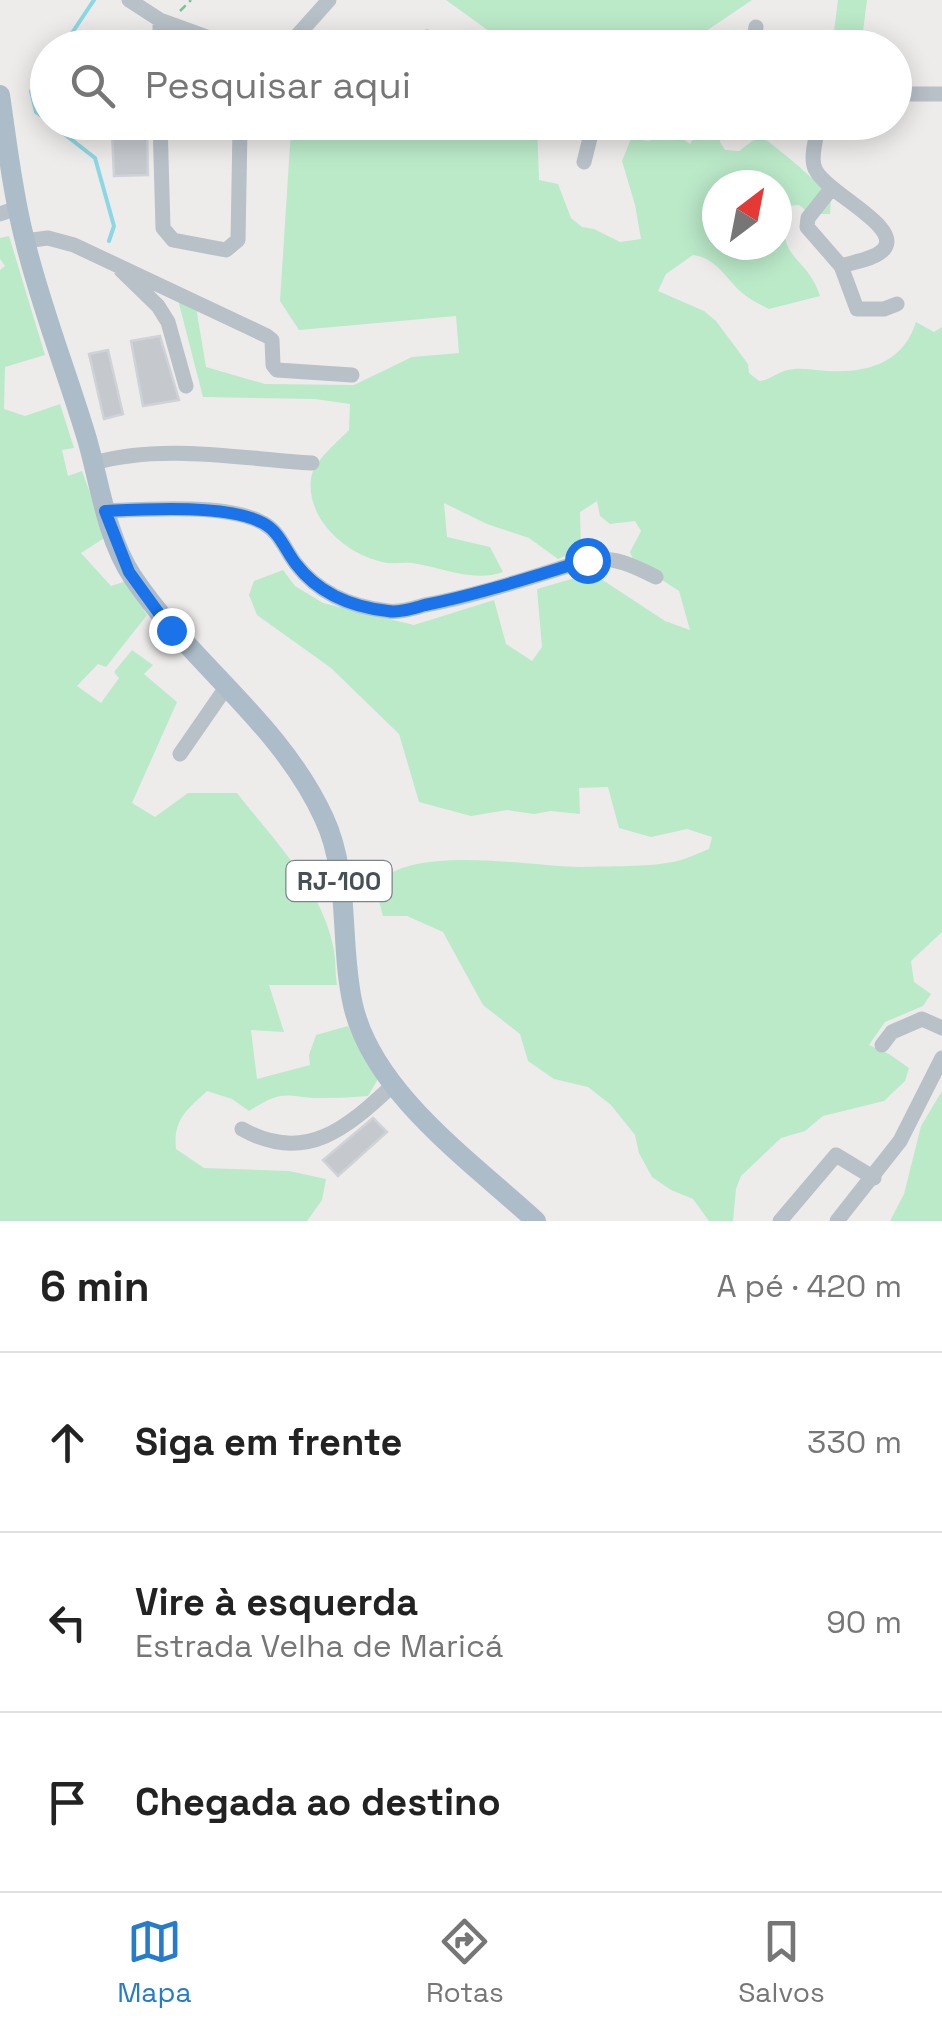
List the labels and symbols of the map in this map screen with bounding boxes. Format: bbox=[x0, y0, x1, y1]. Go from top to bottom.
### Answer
north arrow bbox=[702, 170, 792, 260]
route start bbox=[565, 538, 611, 584]
route end bbox=[149, 608, 195, 654]
road number: RJ-100 bbox=[286, 861, 392, 901]

